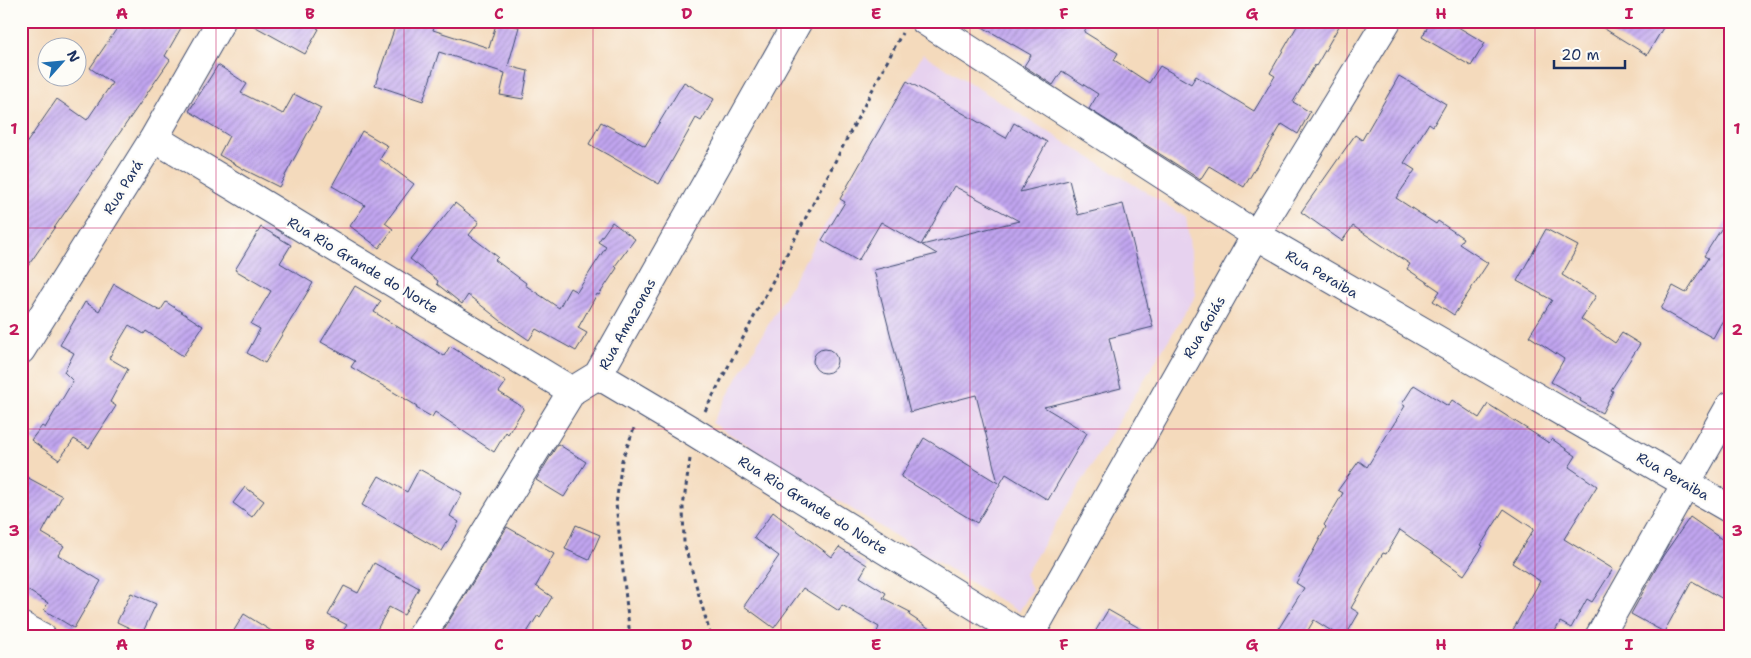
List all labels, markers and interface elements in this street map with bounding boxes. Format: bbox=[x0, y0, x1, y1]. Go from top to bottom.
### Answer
text: A bbox=[116, 3, 128, 24]
text: B bbox=[305, 3, 315, 24]
text: C bbox=[494, 3, 504, 24]
text: D bbox=[681, 3, 693, 24]
text: E bbox=[871, 3, 881, 24]
text: F bbox=[1059, 3, 1069, 24]
text: G bbox=[1246, 3, 1259, 24]
text: H bbox=[1435, 3, 1447, 24]
text: I bbox=[1625, 3, 1634, 24]
north arrow bbox=[38, 38, 88, 88]
scale bar bbox=[1554, 38, 1625, 70]
text: 20 m bbox=[1561, 45, 1600, 65]
text: N bbox=[63, 47, 84, 65]
text: 1 bbox=[10, 118, 18, 139]
text: 1 bbox=[1733, 118, 1741, 139]
street label: Rua Pará bbox=[99, 156, 147, 218]
street label: Rua Rio Grande do Norte bbox=[284, 213, 442, 317]
street label: Rua Peraiba bbox=[1282, 246, 1362, 302]
street label: Rua Amazonas bbox=[594, 275, 660, 373]
street label: Rua Goiás bbox=[1179, 293, 1229, 361]
text: 2 bbox=[8, 319, 20, 340]
text: 2 bbox=[1731, 319, 1743, 340]
street label: Rua Peraiba bbox=[1633, 448, 1713, 504]
street label: Rua Rio Grande do Norte bbox=[735, 452, 891, 558]
text: 3 bbox=[8, 520, 20, 541]
text: 3 bbox=[1731, 520, 1743, 541]
text: A bbox=[116, 634, 128, 655]
text: B bbox=[305, 634, 315, 655]
text: C bbox=[494, 634, 504, 655]
text: D bbox=[681, 634, 693, 655]
text: E bbox=[871, 634, 881, 655]
text: F bbox=[1059, 634, 1069, 655]
text: G bbox=[1246, 634, 1259, 655]
text: H bbox=[1435, 634, 1447, 655]
text: I bbox=[1625, 634, 1634, 655]

